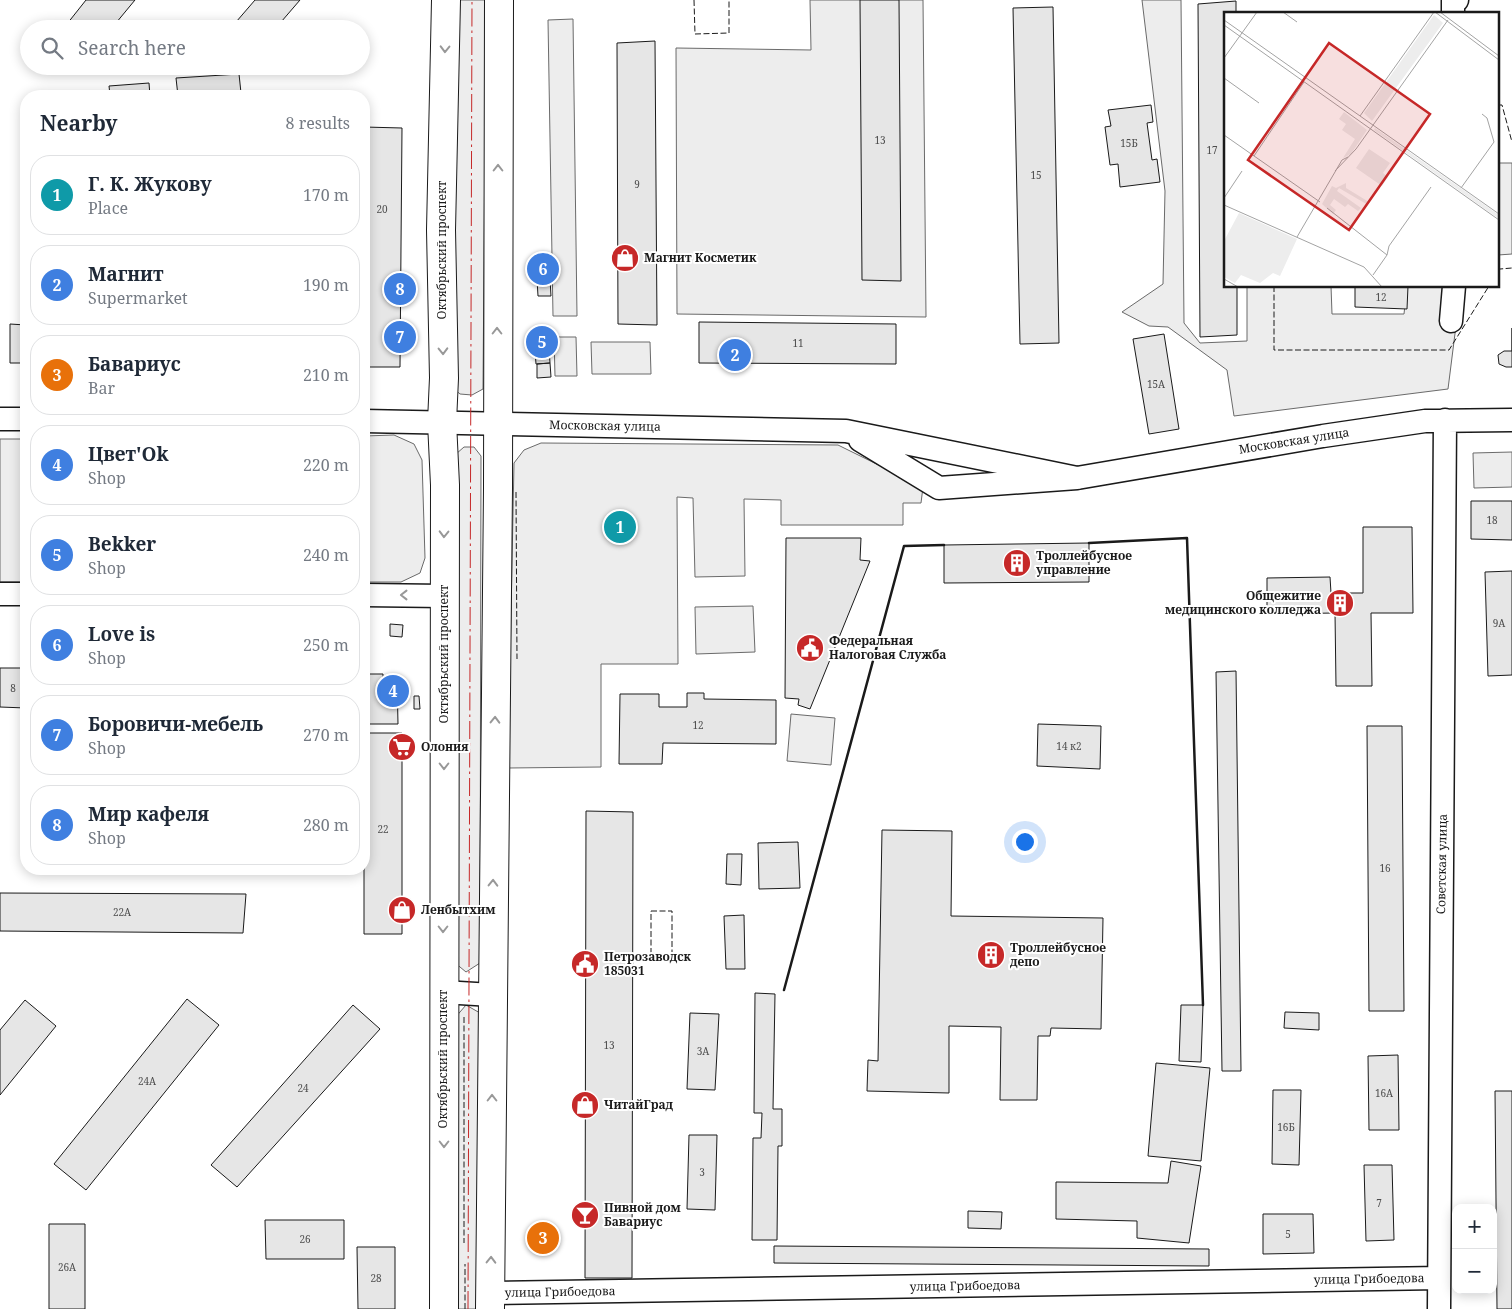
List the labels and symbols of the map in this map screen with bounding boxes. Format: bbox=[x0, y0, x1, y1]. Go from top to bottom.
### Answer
inset map bbox=[1224, 12, 1500, 288]
one-way arrow bbox=[440, 45, 450, 53]
house number: 13 bbox=[874, 133, 886, 147]
house number: 15Б bbox=[1120, 136, 1138, 150]
house number: 17 bbox=[1206, 143, 1218, 157]
one-way arrow bbox=[493, 164, 503, 172]
house number: 15 bbox=[1030, 168, 1042, 182]
house number: 9 bbox=[634, 177, 640, 191]
street label: Октябрьский проспект bbox=[433, 180, 450, 319]
house number: 20 bbox=[376, 202, 388, 216]
shop icon: Магнит Косметик bbox=[610, 243, 640, 273]
place label: Магнит Косметик bbox=[644, 249, 757, 266]
pin: 6 bbox=[527, 250, 559, 288]
pin: 8 bbox=[384, 270, 416, 308]
house number: 12 bbox=[1375, 290, 1387, 304]
pin: 7 bbox=[384, 318, 416, 356]
pin: 5 bbox=[526, 323, 558, 361]
one-way arrow bbox=[492, 327, 502, 334]
pin: 2 bbox=[719, 336, 751, 374]
house number: 11 bbox=[792, 336, 804, 350]
one-way arrow bbox=[438, 348, 448, 355]
house number: 15А bbox=[1147, 377, 1166, 391]
street label: Московская улица bbox=[549, 416, 661, 435]
street label: Московская улица bbox=[1237, 423, 1351, 458]
pin: 1 bbox=[604, 508, 636, 546]
house number: 18 bbox=[1486, 513, 1498, 527]
one-way arrow bbox=[439, 530, 450, 538]
place label: Троллейбусное управление bbox=[1036, 547, 1132, 578]
building icon: Троллейбусное управление bbox=[1002, 548, 1032, 578]
street label: Октябрьский проспект bbox=[435, 584, 452, 723]
place label: Общежитие медицинского колледжа bbox=[1165, 587, 1321, 618]
building icon: Общежитие медицинского колледжа bbox=[1325, 588, 1355, 618]
one-way arrow bbox=[399, 590, 407, 600]
house number: 9А bbox=[1493, 616, 1506, 630]
place label: Федеральная Налоговая Служба bbox=[829, 632, 946, 663]
public building icon: Федеральная Налоговая Служба bbox=[795, 633, 825, 663]
pin: 4 bbox=[377, 672, 409, 710]
house number: 8 bbox=[10, 681, 16, 695]
one-way arrow bbox=[490, 716, 500, 724]
house number: 12 bbox=[692, 718, 704, 732]
supermarket icon: Олония bbox=[387, 732, 417, 762]
place label: Олония bbox=[421, 738, 469, 755]
house number: 14 к2 bbox=[1056, 739, 1082, 753]
one-way arrow bbox=[439, 762, 449, 770]
street label: Советская улица bbox=[1432, 813, 1451, 914]
house number: 22 bbox=[377, 822, 389, 836]
your location bbox=[1012, 829, 1038, 855]
house number: 16 bbox=[1379, 861, 1391, 875]
one-way arrow bbox=[488, 879, 498, 886]
shop icon: Ленбытхим bbox=[387, 895, 417, 925]
place label: Ленбытхим bbox=[421, 901, 496, 918]
house number: 22А bbox=[113, 905, 132, 919]
one-way arrow bbox=[438, 925, 448, 933]
place label: Троллейбусное депо bbox=[1010, 939, 1106, 970]
building icon: Троллейбусное депо bbox=[976, 940, 1006, 970]
place label: Петрозаводск 185031 bbox=[604, 948, 692, 979]
public building icon: Петрозаводск 185031 bbox=[570, 949, 600, 979]
street label: Октябрьский проспект bbox=[434, 989, 451, 1128]
house number: 13 bbox=[603, 1038, 615, 1052]
house number: 3А bbox=[697, 1044, 710, 1058]
house number: 24А bbox=[138, 1074, 157, 1088]
house number: 24 bbox=[297, 1081, 309, 1095]
house number: 16А bbox=[1375, 1086, 1394, 1100]
shop icon: ЧитайГрад bbox=[570, 1090, 600, 1120]
one-way arrow bbox=[487, 1094, 497, 1102]
place label: ЧитайГрад bbox=[604, 1096, 674, 1113]
house number: 16Б bbox=[1277, 1120, 1295, 1134]
one-way arrow bbox=[439, 1140, 449, 1148]
house number: 3 bbox=[699, 1165, 705, 1179]
house number: 7 bbox=[1376, 1196, 1382, 1210]
place label: Пивной дом Бавариус bbox=[604, 1199, 681, 1230]
bar icon: Пивной дом Бавариус bbox=[570, 1200, 600, 1230]
pin: 3 bbox=[527, 1219, 559, 1257]
house number: 5 bbox=[1285, 1227, 1291, 1241]
house number: 26 bbox=[299, 1232, 311, 1246]
one-way arrow bbox=[486, 1256, 496, 1264]
house number: 26А bbox=[58, 1260, 77, 1274]
street label: улица Грибоедова bbox=[1313, 1269, 1425, 1288]
house number: 28 bbox=[370, 1271, 382, 1285]
street label: улица Грибоедова bbox=[909, 1276, 1021, 1295]
street label: улица Грибоедова bbox=[504, 1282, 616, 1301]

